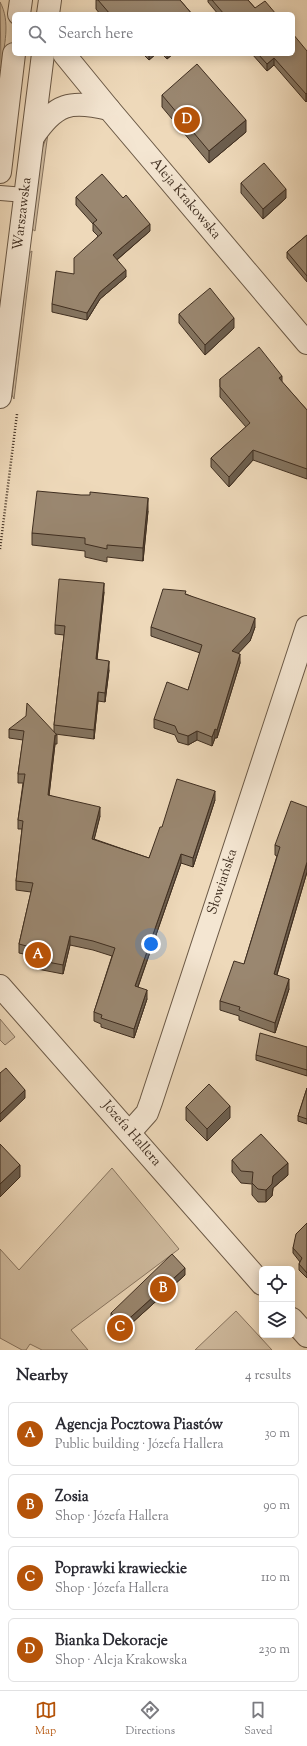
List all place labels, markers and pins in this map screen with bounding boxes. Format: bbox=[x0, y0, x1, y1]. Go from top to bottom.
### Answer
pin: D bbox=[174, 105, 200, 135]
pin: A bbox=[25, 940, 51, 970]
pin: B bbox=[150, 1274, 176, 1304]
pin: C bbox=[107, 1313, 133, 1343]

